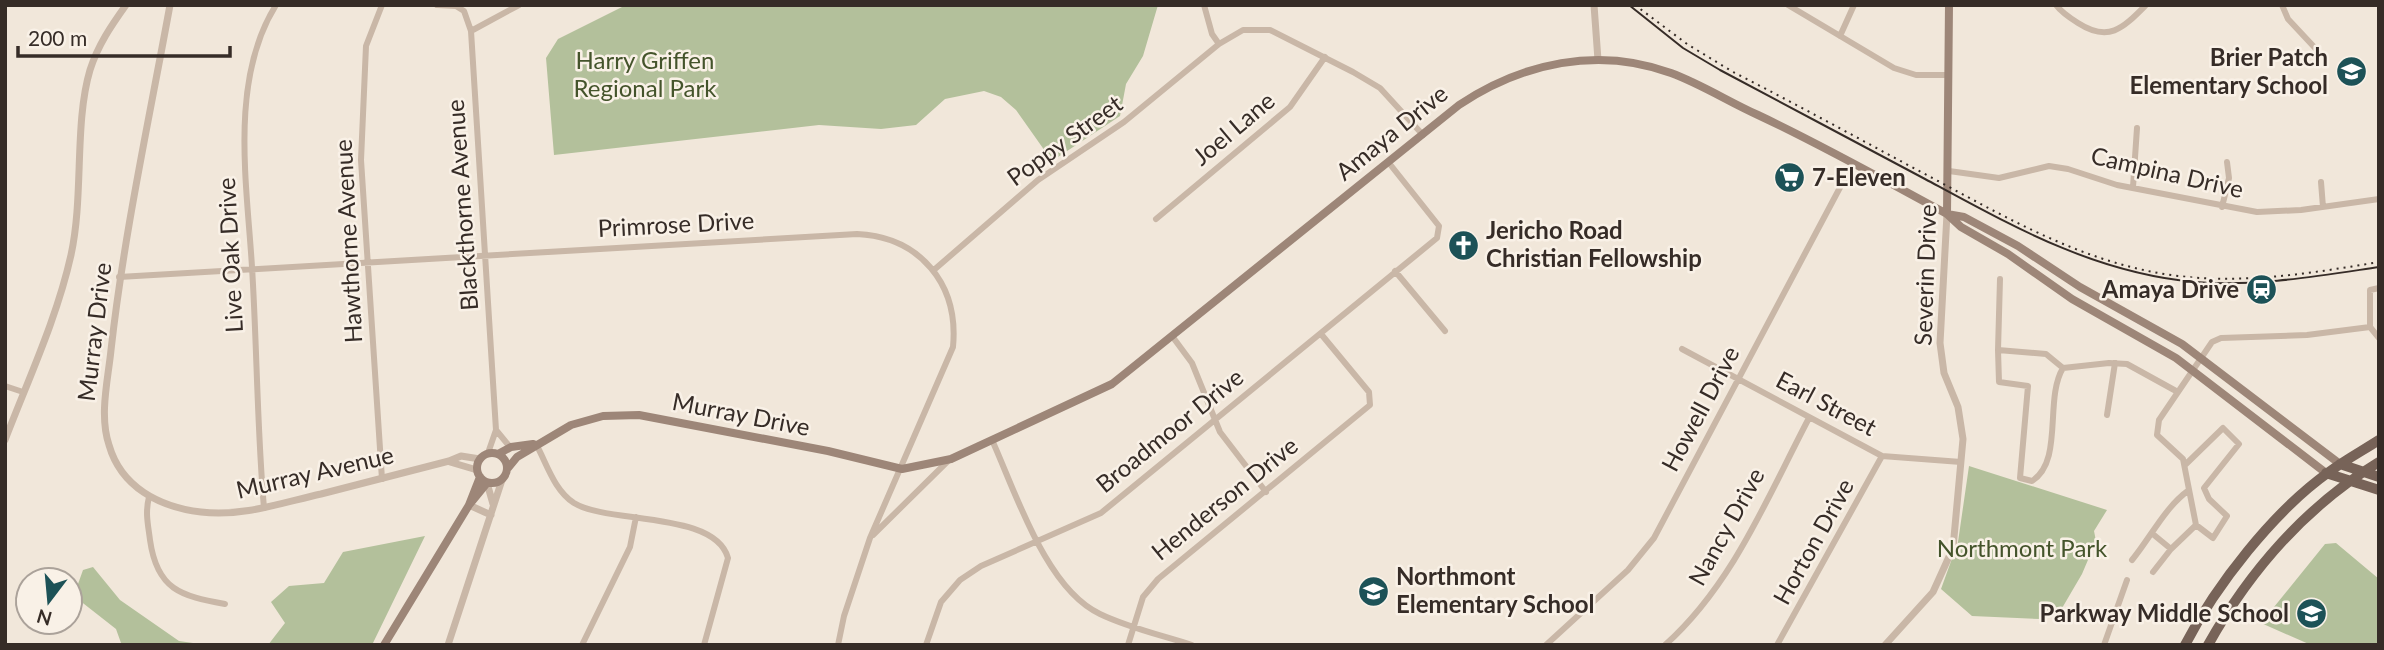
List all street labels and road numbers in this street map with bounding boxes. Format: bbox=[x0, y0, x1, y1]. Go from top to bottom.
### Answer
street label: Amaya Drive bbox=[1329, 78, 1453, 186]
street label: Joel Lane bbox=[1186, 85, 1280, 170]
street label: Poppy Street bbox=[1001, 88, 1128, 191]
street label: Blackthorne Avenue bbox=[440, 98, 483, 312]
street label: Hawthorne Avenue bbox=[328, 139, 367, 344]
street label: Campina Drive bbox=[2088, 140, 2246, 203]
street label: Live Oak Drive bbox=[211, 177, 248, 333]
street label: Severin Drive bbox=[1908, 204, 1941, 346]
street label: Primrose Drive bbox=[597, 205, 755, 242]
street label: Murray Drive bbox=[71, 261, 116, 403]
street label: Howell Drive bbox=[1655, 341, 1745, 476]
street label: Broadmoor Drive bbox=[1090, 362, 1249, 498]
street label: Earl Street bbox=[1772, 364, 1882, 441]
street label: Murray Drive bbox=[670, 386, 813, 441]
street label: Henderson Drive bbox=[1145, 430, 1303, 566]
street label: Murray Avenue bbox=[233, 439, 396, 504]
street label: Nancy Drive bbox=[1682, 462, 1770, 590]
street label: Horton Drive bbox=[1766, 473, 1859, 609]

